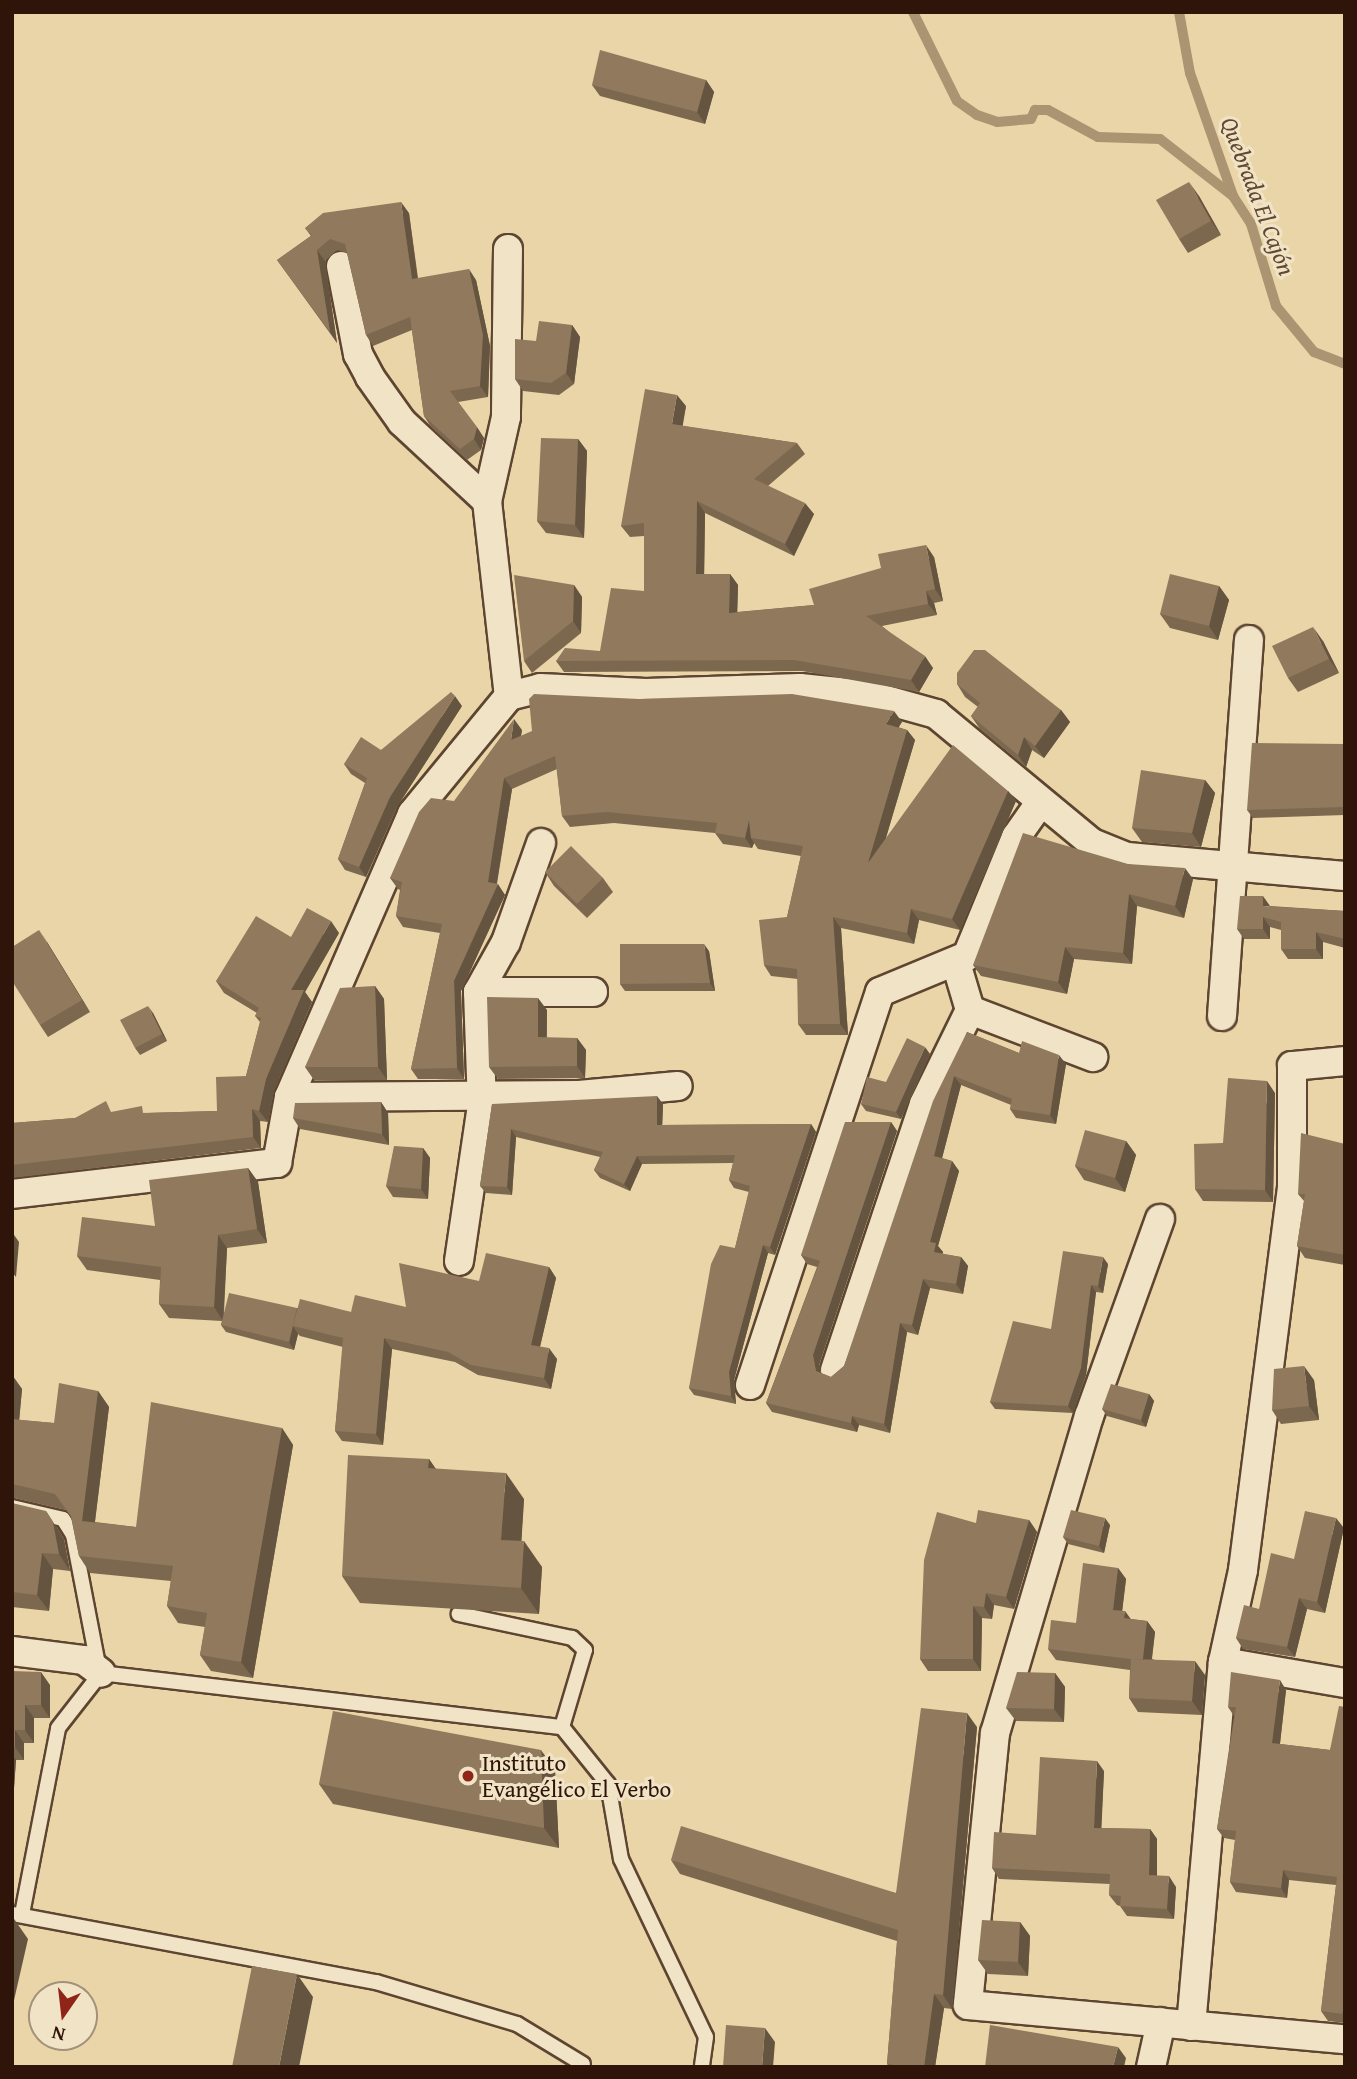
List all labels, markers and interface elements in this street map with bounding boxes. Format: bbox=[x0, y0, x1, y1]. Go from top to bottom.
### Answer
water label: Quebrada El Cajón bbox=[1215, 113, 1301, 279]
place label: Instituto Evangélico El Verbo bbox=[482, 1749, 671, 1803]
marker: Instituto Evangélico El Verbo bbox=[460, 1768, 476, 1784]
north arrow bbox=[28, 1981, 98, 2051]
text: N bbox=[49, 2019, 68, 2050]

